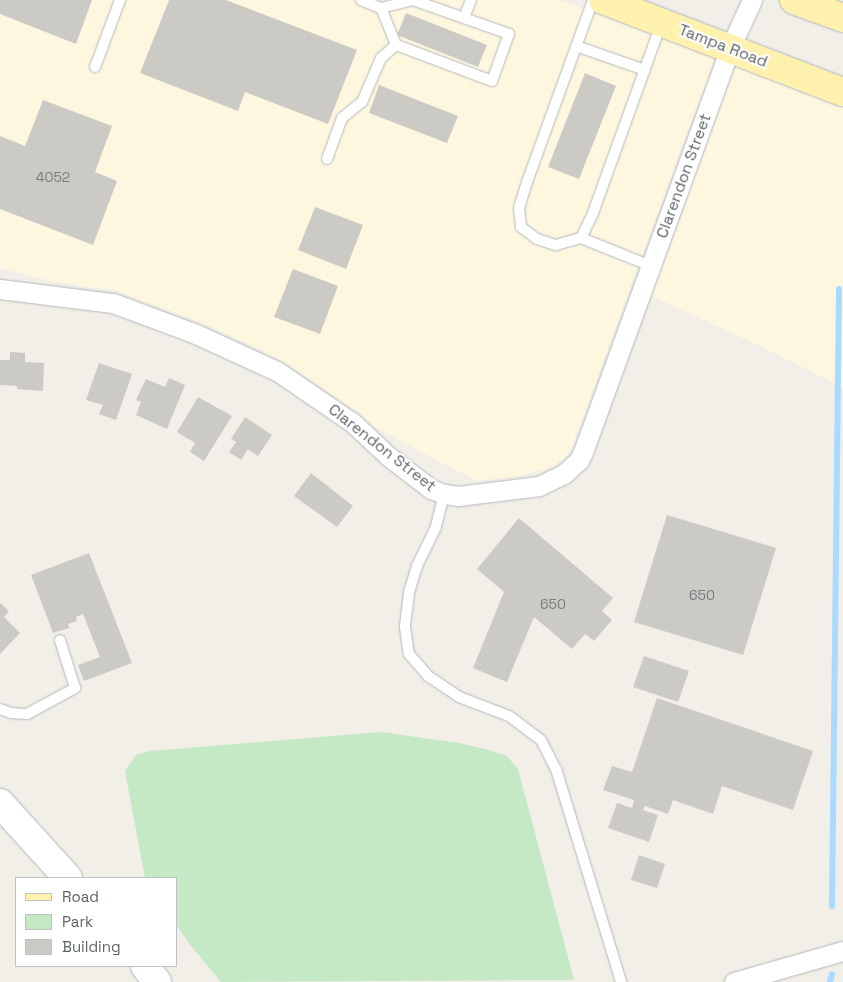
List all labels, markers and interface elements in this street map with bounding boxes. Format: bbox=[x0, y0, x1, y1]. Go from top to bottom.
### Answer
street label: Tampa Road bbox=[676, 20, 770, 72]
street label: Clarendon Street bbox=[653, 111, 715, 241]
house number: 4052 bbox=[36, 169, 70, 185]
street label: Clarendon Street bbox=[324, 400, 440, 496]
house number: 650 bbox=[689, 587, 715, 603]
house number: 650 bbox=[540, 596, 566, 612]
legend bbox=[15, 877, 178, 967]
text: Road bbox=[62, 887, 99, 906]
text: Park bbox=[62, 912, 93, 931]
text: Building bbox=[62, 937, 121, 956]

